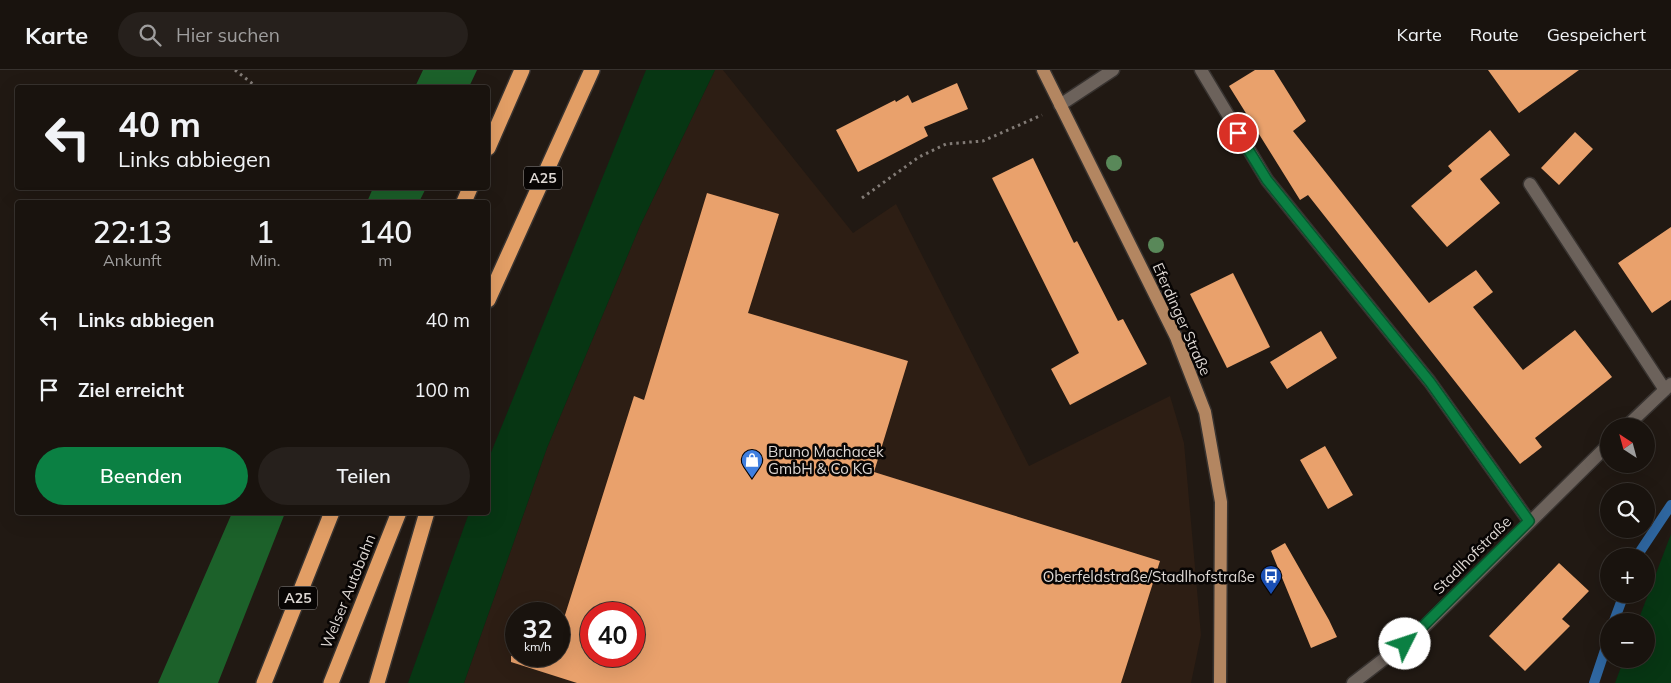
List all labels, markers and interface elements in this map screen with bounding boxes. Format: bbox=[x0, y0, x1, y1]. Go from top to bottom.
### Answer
search box bbox=[118, 12, 468, 57]
text: Karte bbox=[25, 20, 88, 50]
icon: search bbox=[136, 21, 164, 49]
text: Hier suchen bbox=[176, 23, 280, 47]
text: Karte bbox=[1397, 23, 1442, 46]
text: Route bbox=[1470, 23, 1519, 46]
text: Gespeichert bbox=[1547, 23, 1646, 46]
text: 40 m bbox=[118, 102, 201, 146]
icon: left bbox=[35, 105, 100, 170]
pin bbox=[1217, 112, 1259, 154]
icon: arrive bbox=[1224, 119, 1252, 147]
text: Links abbiegen bbox=[118, 145, 271, 173]
road number: A25 bbox=[524, 166, 562, 190]
text: 22:13 bbox=[93, 213, 172, 251]
text: 1 bbox=[256, 213, 274, 251]
text: 140 bbox=[358, 213, 412, 251]
text: Ankunft bbox=[103, 250, 162, 270]
text: Min. bbox=[250, 250, 280, 270]
text: m bbox=[378, 250, 392, 270]
street label: Eferdinger Straße bbox=[1149, 260, 1215, 378]
icon: left bbox=[35, 306, 63, 334]
text: Links abbiegen bbox=[78, 308, 215, 332]
text: 40 m bbox=[426, 308, 470, 332]
icon: arrive bbox=[35, 376, 63, 404]
text: Ziel erreicht bbox=[78, 378, 184, 402]
text: 100 m bbox=[414, 378, 470, 402]
north arrow bbox=[1600, 418, 1655, 472]
map controls bbox=[1600, 418, 1655, 668]
place label: Bruno Machacek GmbH & Co KG bbox=[768, 442, 884, 478]
button: Beenden bbox=[35, 447, 248, 505]
button: Teilen bbox=[258, 447, 470, 505]
shop icon: Bruno Machacek GmbH & Co KG bbox=[740, 448, 764, 479]
button: search bbox=[1600, 483, 1655, 538]
street label: Stadlhofstraße bbox=[1429, 512, 1515, 598]
street label: Welser Autobahn bbox=[316, 531, 380, 651]
button: + bbox=[1600, 548, 1655, 603]
bus stop icon: Oberfeldstraße/Stadlhofstraße bbox=[1259, 564, 1283, 595]
place label: Oberfeldstraße/Stadlhofstraße bbox=[1043, 567, 1255, 586]
road number: A25 bbox=[279, 586, 317, 610]
speed limit sign: 40 bbox=[580, 602, 645, 667]
text: 32 bbox=[522, 613, 553, 644]
button: − bbox=[1600, 613, 1655, 668]
position arrow bbox=[1378, 617, 1430, 669]
text: km/h bbox=[524, 639, 551, 654]

